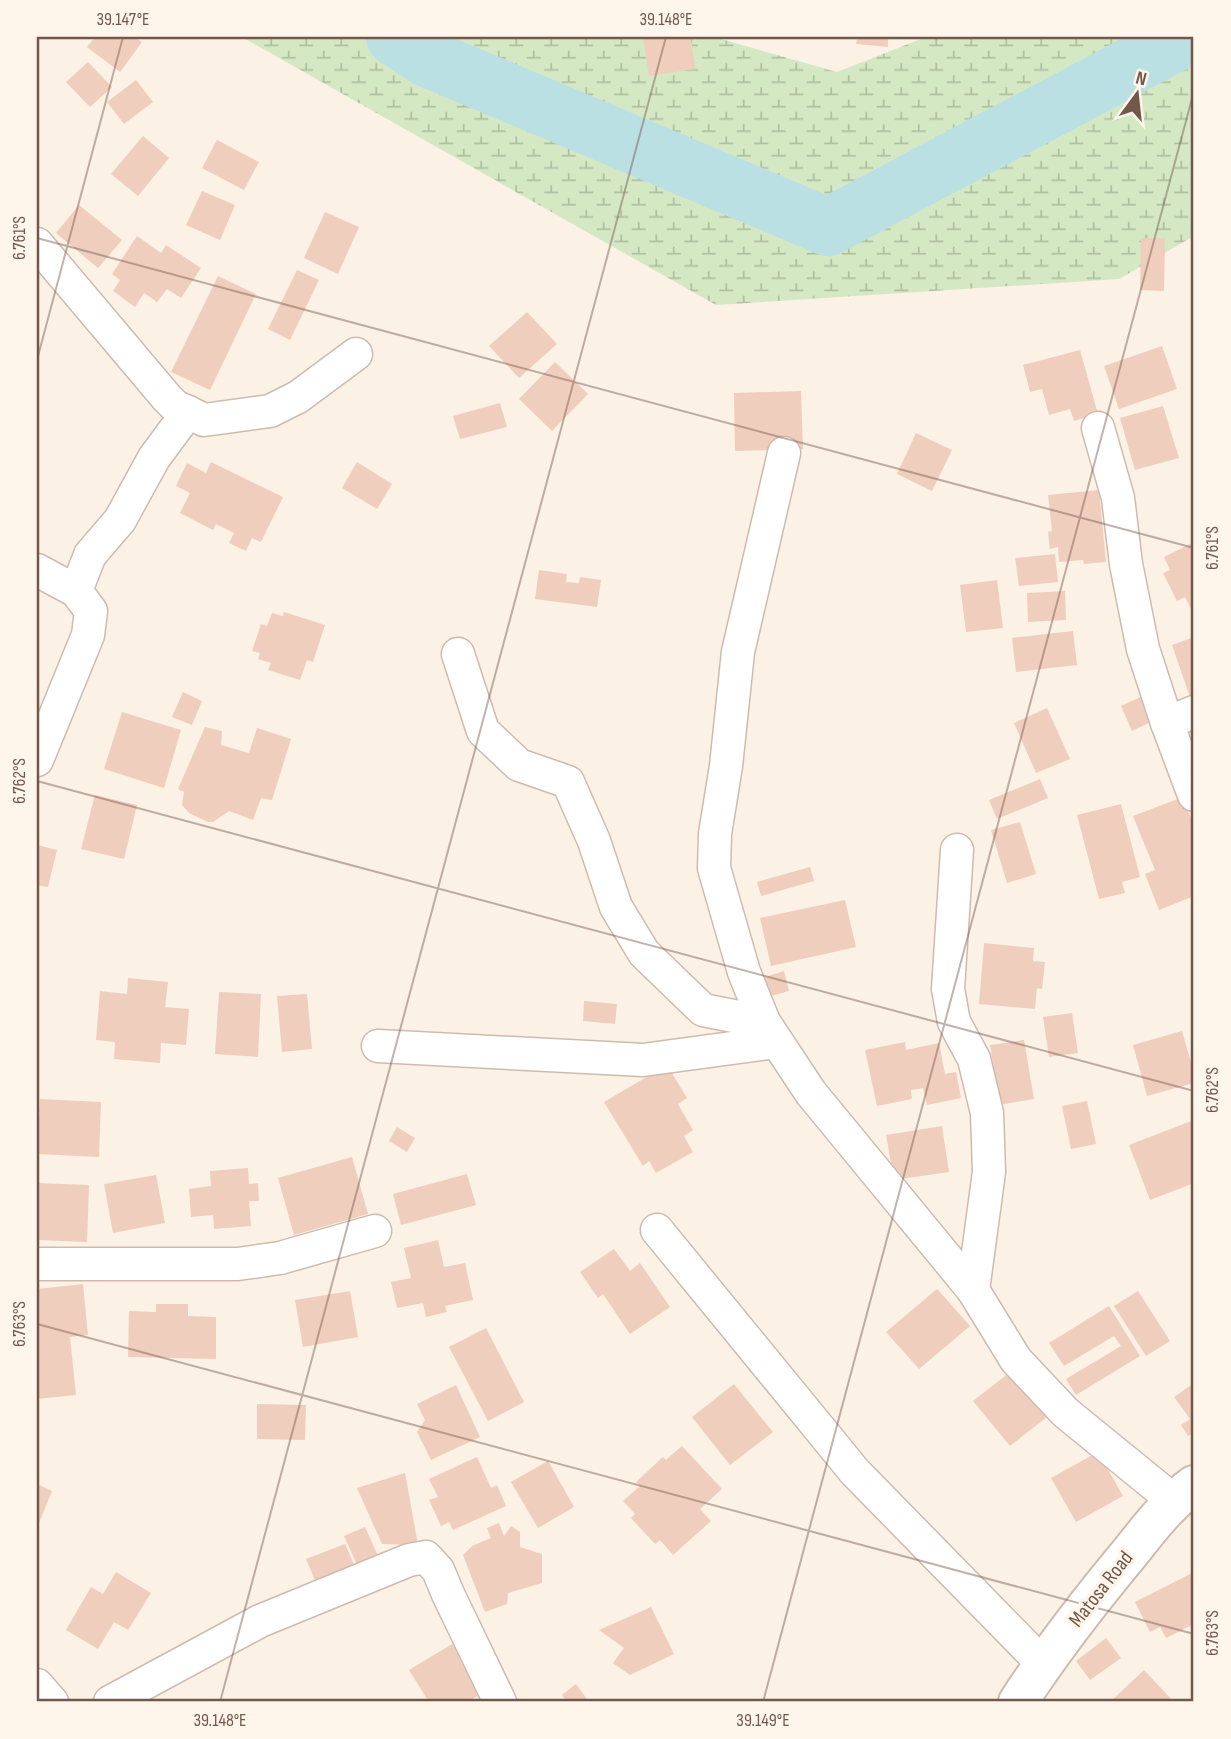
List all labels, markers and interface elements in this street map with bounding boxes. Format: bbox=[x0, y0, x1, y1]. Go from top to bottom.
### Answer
text: 39.147°E bbox=[97, 9, 150, 30]
text: 39.148°E bbox=[640, 9, 692, 30]
north arrow bbox=[1102, 60, 1172, 130]
text: N bbox=[1133, 67, 1149, 91]
text: 6.761°S bbox=[9, 216, 30, 260]
text: 6.761°S bbox=[1202, 526, 1223, 570]
text: 6.762°S bbox=[9, 758, 30, 804]
text: 6.762°S bbox=[1202, 1067, 1223, 1113]
text: 6.763°S bbox=[9, 1301, 30, 1347]
street label: Matosa Road bbox=[1064, 1546, 1138, 1632]
text: 6.763°S bbox=[1202, 1610, 1223, 1656]
text: 39.148°E bbox=[194, 1710, 246, 1731]
text: 39.149°E bbox=[736, 1710, 790, 1731]

